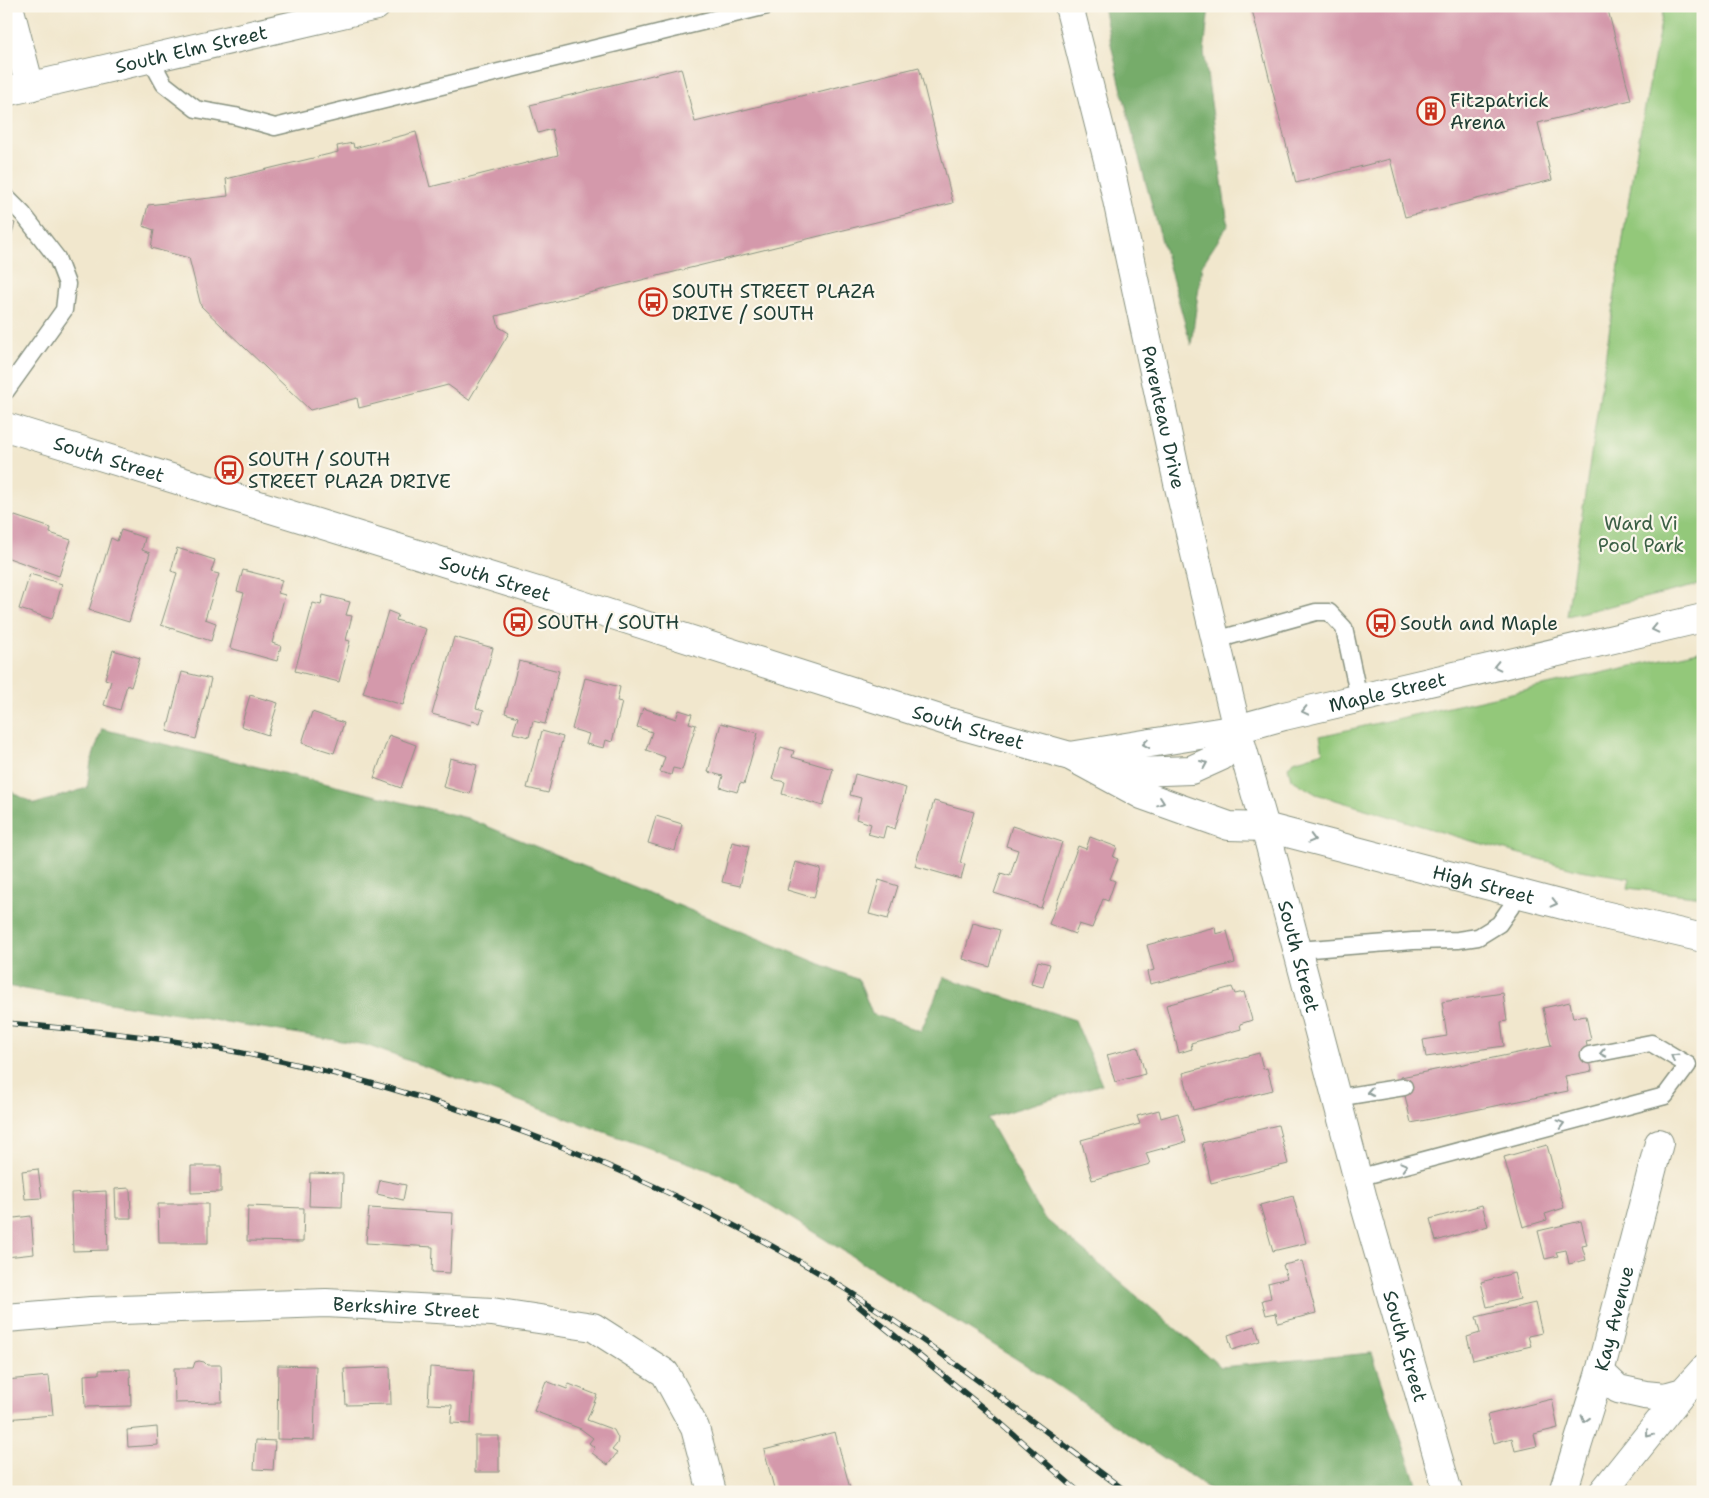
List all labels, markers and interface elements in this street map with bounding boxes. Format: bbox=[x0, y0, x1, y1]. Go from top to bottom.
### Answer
street label: South Elm Street bbox=[113, 19, 269, 79]
place label: Fitzpatrick Arena bbox=[1450, 88, 1549, 135]
building icon: Fitzpatrick Arena bbox=[1416, 96, 1446, 126]
place label: SOUTH STREET PLAZA DRIVE / SOUTH bbox=[672, 279, 875, 326]
bus stop icon: SOUTH STREET PLAZA DRIVE / SOUTH bbox=[638, 287, 668, 317]
street label: Parenteau Drive bbox=[1136, 343, 1191, 491]
street label: South Street bbox=[51, 430, 168, 488]
place label: SOUTH / SOUTH STREET PLAZA DRIVE bbox=[248, 447, 451, 494]
bus stop icon: SOUTH / SOUTH STREET PLAZA DRIVE bbox=[214, 455, 244, 485]
park label: Ward Vi Pool Park bbox=[1598, 511, 1684, 558]
street label: South Street bbox=[437, 549, 554, 607]
bus stop icon: SOUTH / SOUTH bbox=[503, 607, 533, 637]
bus stop icon: South and Maple bbox=[1366, 608, 1396, 638]
place label: SOUTH / SOUTH bbox=[537, 610, 679, 635]
place label: South and Maple bbox=[1400, 611, 1558, 636]
one-way arrow bbox=[1651, 623, 1660, 634]
one-way arrow bbox=[1493, 660, 1502, 671]
street label: Maple Street bbox=[1326, 666, 1448, 718]
street label: South Street bbox=[909, 699, 1027, 755]
one-way arrow bbox=[1300, 705, 1309, 716]
one-way arrow bbox=[1142, 738, 1150, 749]
one-way arrow bbox=[1199, 760, 1208, 771]
one-way arrow bbox=[1156, 796, 1165, 806]
one-way arrow bbox=[1308, 834, 1316, 844]
street label: High Street bbox=[1430, 859, 1537, 910]
one-way arrow bbox=[1550, 897, 1558, 907]
street label: South Street bbox=[1272, 898, 1326, 1015]
one-way arrow bbox=[1598, 1047, 1607, 1057]
one-way arrow bbox=[1670, 1053, 1679, 1063]
one-way arrow bbox=[1366, 1087, 1374, 1097]
one-way arrow bbox=[1557, 1119, 1566, 1130]
one-way arrow bbox=[1400, 1161, 1409, 1172]
street label: Kay Avenue bbox=[1588, 1263, 1639, 1374]
street label: South Street bbox=[1378, 1287, 1434, 1405]
street label: Berkshire Street bbox=[332, 1291, 481, 1324]
one-way arrow bbox=[1581, 1414, 1591, 1422]
one-way arrow bbox=[1646, 1429, 1655, 1438]

